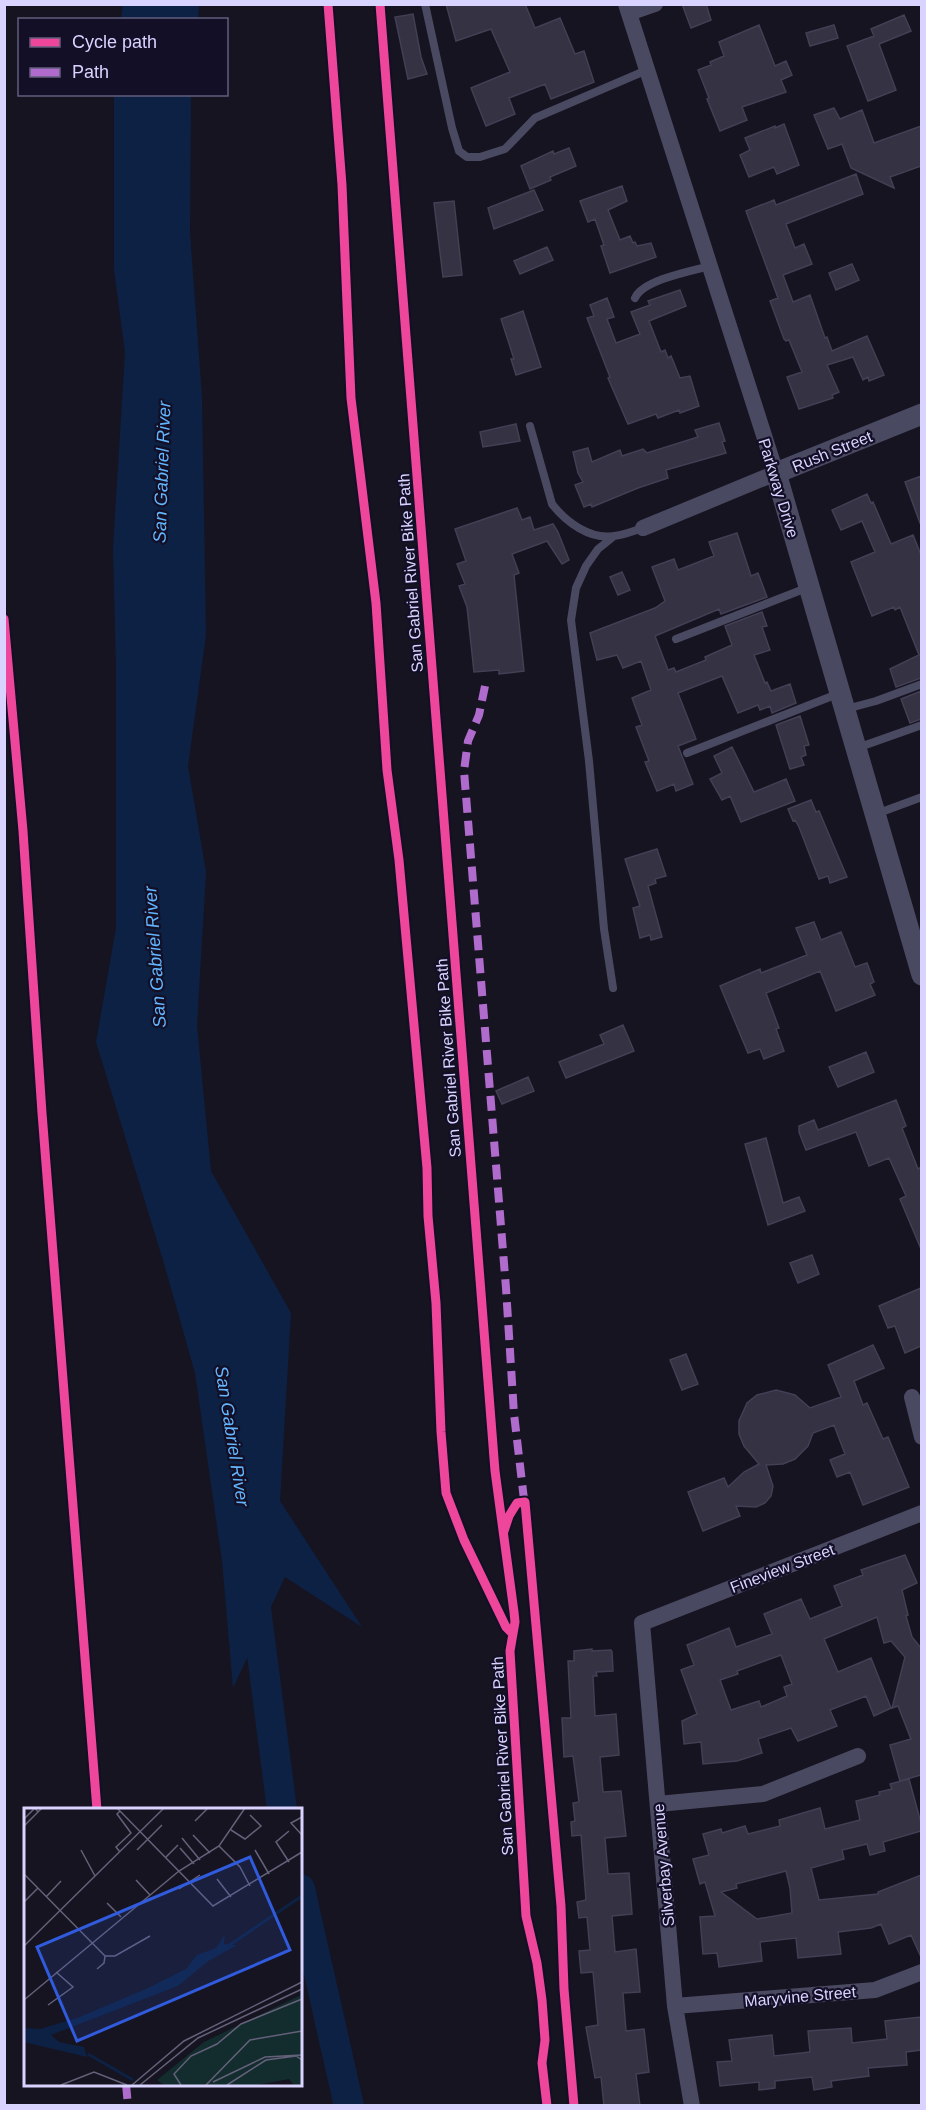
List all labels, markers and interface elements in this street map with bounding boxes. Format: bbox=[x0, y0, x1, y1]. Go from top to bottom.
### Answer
legend bbox=[18, 18, 228, 96]
text: Cycle path bbox=[72, 32, 157, 52]
text: Path bbox=[72, 62, 109, 82]
water label: San Gabriel River bbox=[150, 400, 175, 543]
street label: Rush Street bbox=[790, 428, 875, 475]
street label: Parkway Drive bbox=[755, 436, 802, 540]
street label: San Gabriel River Bike Path bbox=[395, 473, 426, 673]
water label: San Gabriel River bbox=[140, 884, 170, 1029]
street label: San Gabriel River Bike Path bbox=[433, 958, 464, 1158]
water label: San Gabriel River bbox=[211, 1364, 253, 1509]
street label: Fineview Street bbox=[728, 1541, 837, 1596]
street label: San Gabriel River Bike Path bbox=[489, 1656, 516, 1856]
street label: Silverbay Avenue bbox=[650, 1803, 677, 1927]
inset map bbox=[24, 1808, 302, 2086]
street label: Maryvine Street bbox=[743, 1983, 857, 2010]

